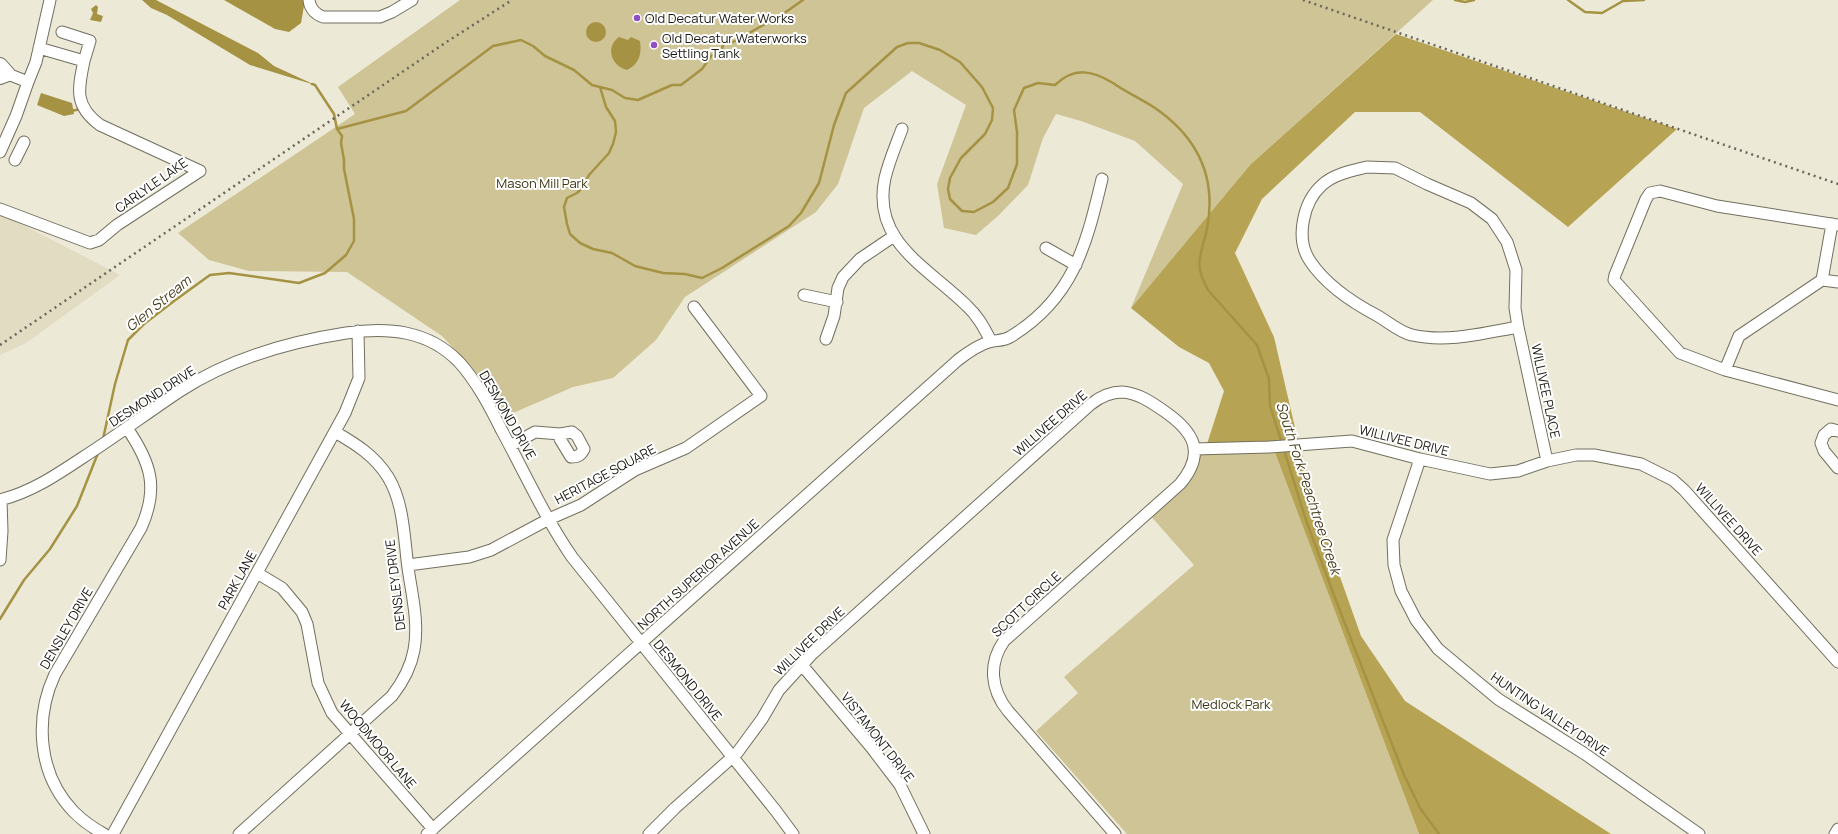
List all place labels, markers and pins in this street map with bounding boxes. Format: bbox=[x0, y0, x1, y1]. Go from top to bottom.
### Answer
place label: Old Decatur Water Works bbox=[645, 9, 794, 27]
marker: Old Decatur Water Works bbox=[632, 13, 642, 23]
place label: Old Decatur Waterworks Settling Tank bbox=[662, 29, 807, 62]
marker: Old Decatur Waterworks Settling Tank bbox=[649, 40, 659, 50]

